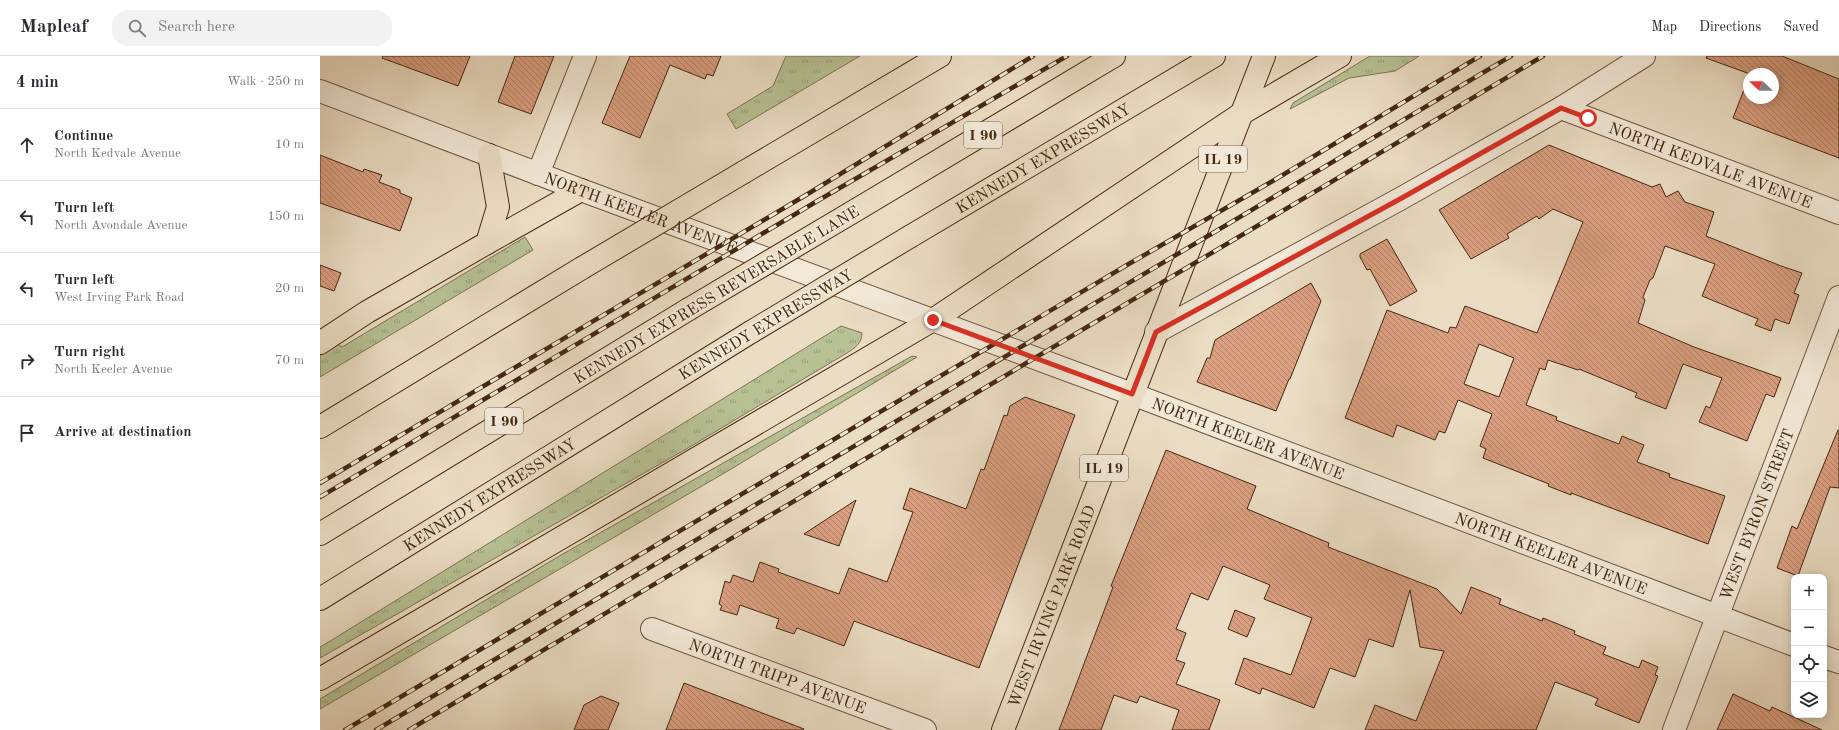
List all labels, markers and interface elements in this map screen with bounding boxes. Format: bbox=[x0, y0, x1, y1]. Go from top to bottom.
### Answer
search box bbox=[112, 10, 392, 46]
icon: search bbox=[126, 17, 148, 39]
text: Mapleaf bbox=[20, 18, 88, 37]
text: Search here bbox=[158, 20, 235, 35]
text: Map bbox=[1651, 20, 1677, 34]
text: Directions bbox=[1699, 20, 1761, 34]
text: Saved bbox=[1783, 20, 1819, 34]
north arrow bbox=[1743, 68, 1779, 104]
text: 4 min bbox=[16, 74, 59, 91]
text: Walk · 250 m bbox=[227, 75, 304, 88]
street label: KENNEDY EXPRESSWAY bbox=[954, 102, 1134, 217]
route start bbox=[1579, 109, 1597, 127]
street label: NORTH KEDVALE AVENUE bbox=[1606, 121, 1814, 212]
road number: I 90 bbox=[964, 122, 1002, 148]
text: Continue bbox=[54, 129, 113, 144]
icon: ahead bbox=[16, 134, 38, 156]
text: 10 m bbox=[275, 138, 304, 151]
road number: IL 19 bbox=[1199, 146, 1247, 172]
text: North Kedvale Avenue bbox=[54, 147, 181, 160]
street label: NORTH KEELER AVENUE bbox=[542, 171, 739, 257]
text: Turn left bbox=[54, 201, 114, 216]
street label: KENNEDY EXPRESS REVERSABLE LANE bbox=[571, 204, 863, 388]
icon: left bbox=[16, 206, 38, 228]
text: 150 m bbox=[267, 210, 304, 223]
text: North Avondale Avenue bbox=[54, 219, 188, 232]
street label: KENNEDY EXPRESSWAY bbox=[676, 267, 856, 384]
text: Turn left bbox=[54, 273, 114, 288]
icon: left bbox=[16, 278, 38, 300]
text: 20 m bbox=[275, 282, 304, 295]
text: West Irving Park Road bbox=[54, 291, 184, 304]
route end bbox=[924, 311, 942, 329]
text: Turn right bbox=[54, 345, 125, 360]
icon: right bbox=[16, 350, 38, 372]
text: 70 m bbox=[275, 354, 304, 367]
text: North Keeler Avenue bbox=[54, 363, 173, 376]
street label: NORTH KEELER AVENUE bbox=[1149, 396, 1346, 484]
road number: I 90 bbox=[485, 408, 523, 434]
icon: arrive bbox=[16, 422, 38, 444]
text: Arrive at destination bbox=[54, 425, 192, 440]
street label: WEST BYRON STREET bbox=[1718, 427, 1798, 603]
street label: KENNEDY EXPRESSWAY bbox=[401, 436, 580, 555]
road number: IL 19 bbox=[1080, 455, 1128, 481]
street label: WEST IRVING PARK ROAD bbox=[1007, 503, 1099, 710]
street label: NORTH KEELER AVENUE bbox=[1452, 511, 1649, 599]
map controls bbox=[1791, 574, 1827, 718]
button: + bbox=[1791, 574, 1827, 610]
button: − bbox=[1791, 610, 1827, 646]
street label: NORTH TRIPP AVENUE bbox=[686, 637, 868, 717]
button: locate bbox=[1791, 646, 1827, 682]
button: layers bbox=[1791, 682, 1827, 718]

